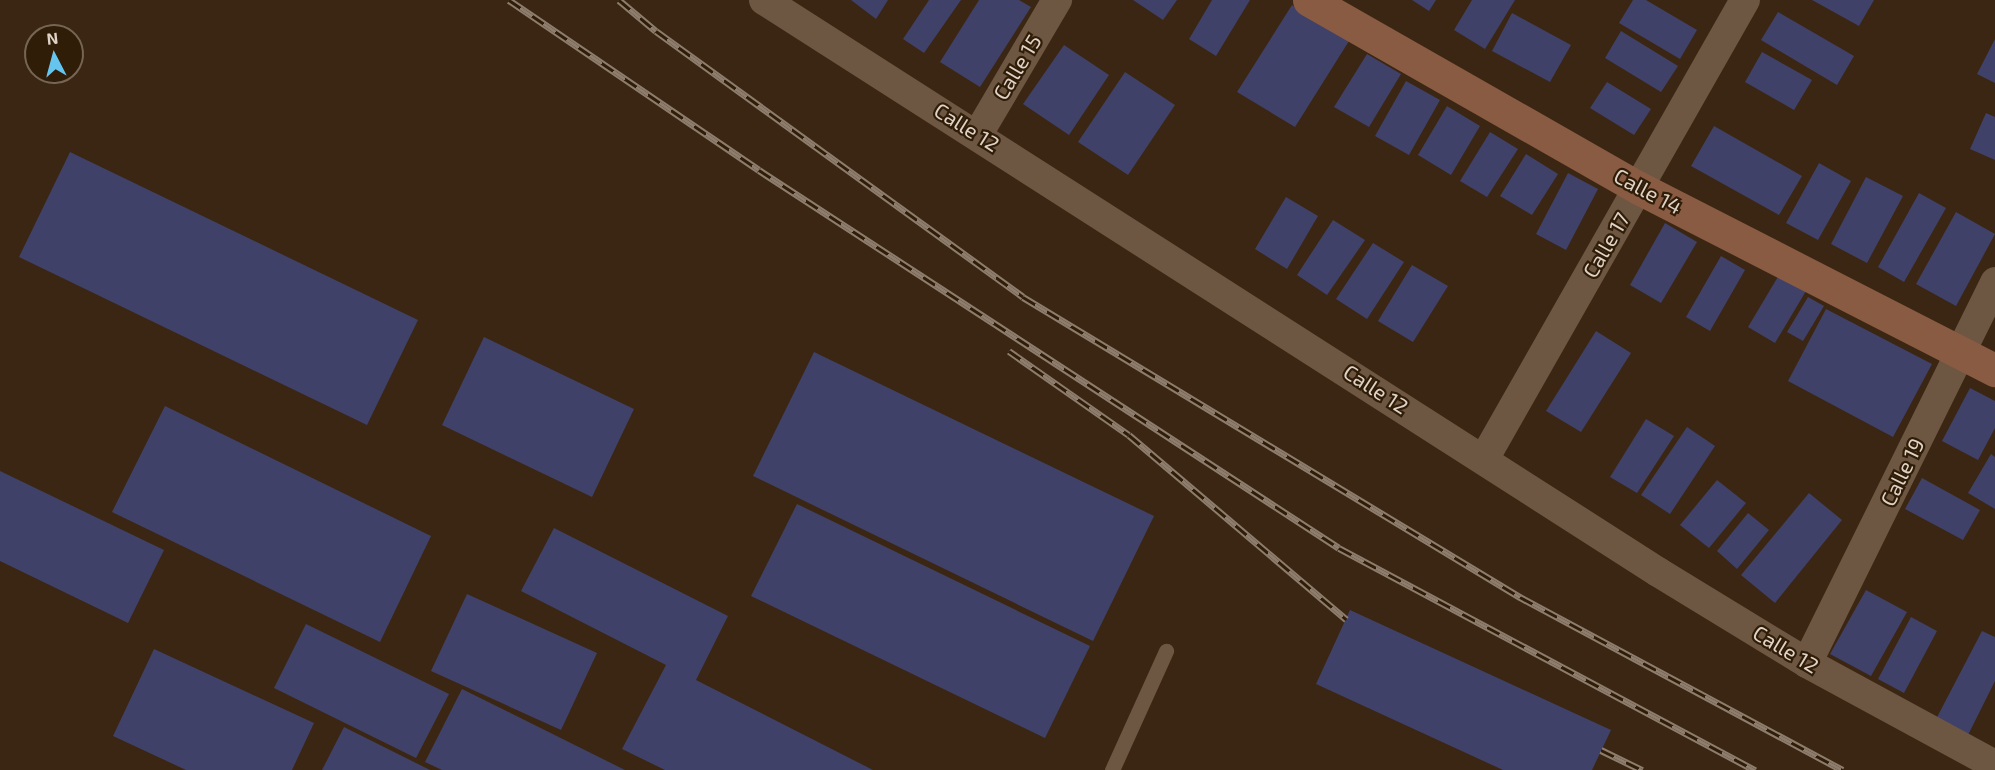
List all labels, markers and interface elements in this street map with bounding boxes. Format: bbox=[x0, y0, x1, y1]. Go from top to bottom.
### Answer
north arrow bbox=[24, 24, 84, 84]
text: N bbox=[46, 28, 59, 48]
street label: Calle 15 bbox=[988, 30, 1046, 104]
street label: Calle 12 bbox=[930, 97, 1004, 157]
street label: Calle 14 bbox=[1610, 163, 1686, 219]
street label: Calle 17 bbox=[1577, 208, 1635, 282]
street label: Calle 12 bbox=[1339, 359, 1413, 419]
street label: Calle 19 bbox=[1875, 434, 1929, 510]
street label: Calle 12 bbox=[1749, 620, 1823, 678]

